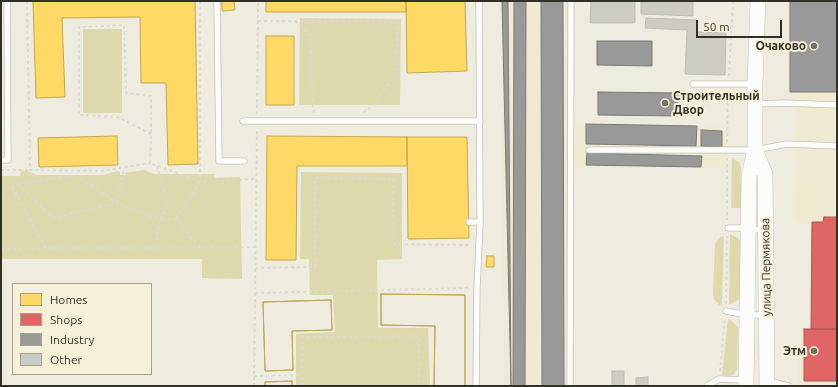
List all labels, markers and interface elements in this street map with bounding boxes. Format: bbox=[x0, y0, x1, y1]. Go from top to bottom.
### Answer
scale bar bbox=[698, 12, 784, 38]
text: 50 m bbox=[703, 20, 730, 33]
place label: Очаково bbox=[755, 39, 806, 53]
marker: Очаково bbox=[809, 41, 819, 51]
place label: Строительный Двор bbox=[673, 89, 760, 117]
marker: Строительный Двор bbox=[660, 98, 670, 108]
street label: улица Пермякова bbox=[758, 218, 774, 316]
legend bbox=[12, 283, 152, 375]
text: Homes bbox=[50, 293, 88, 306]
text: Shops bbox=[50, 313, 82, 326]
text: Industry bbox=[50, 333, 94, 346]
place label: Этм bbox=[783, 344, 806, 358]
marker: Этм bbox=[809, 346, 819, 356]
text: Other bbox=[50, 353, 82, 366]

